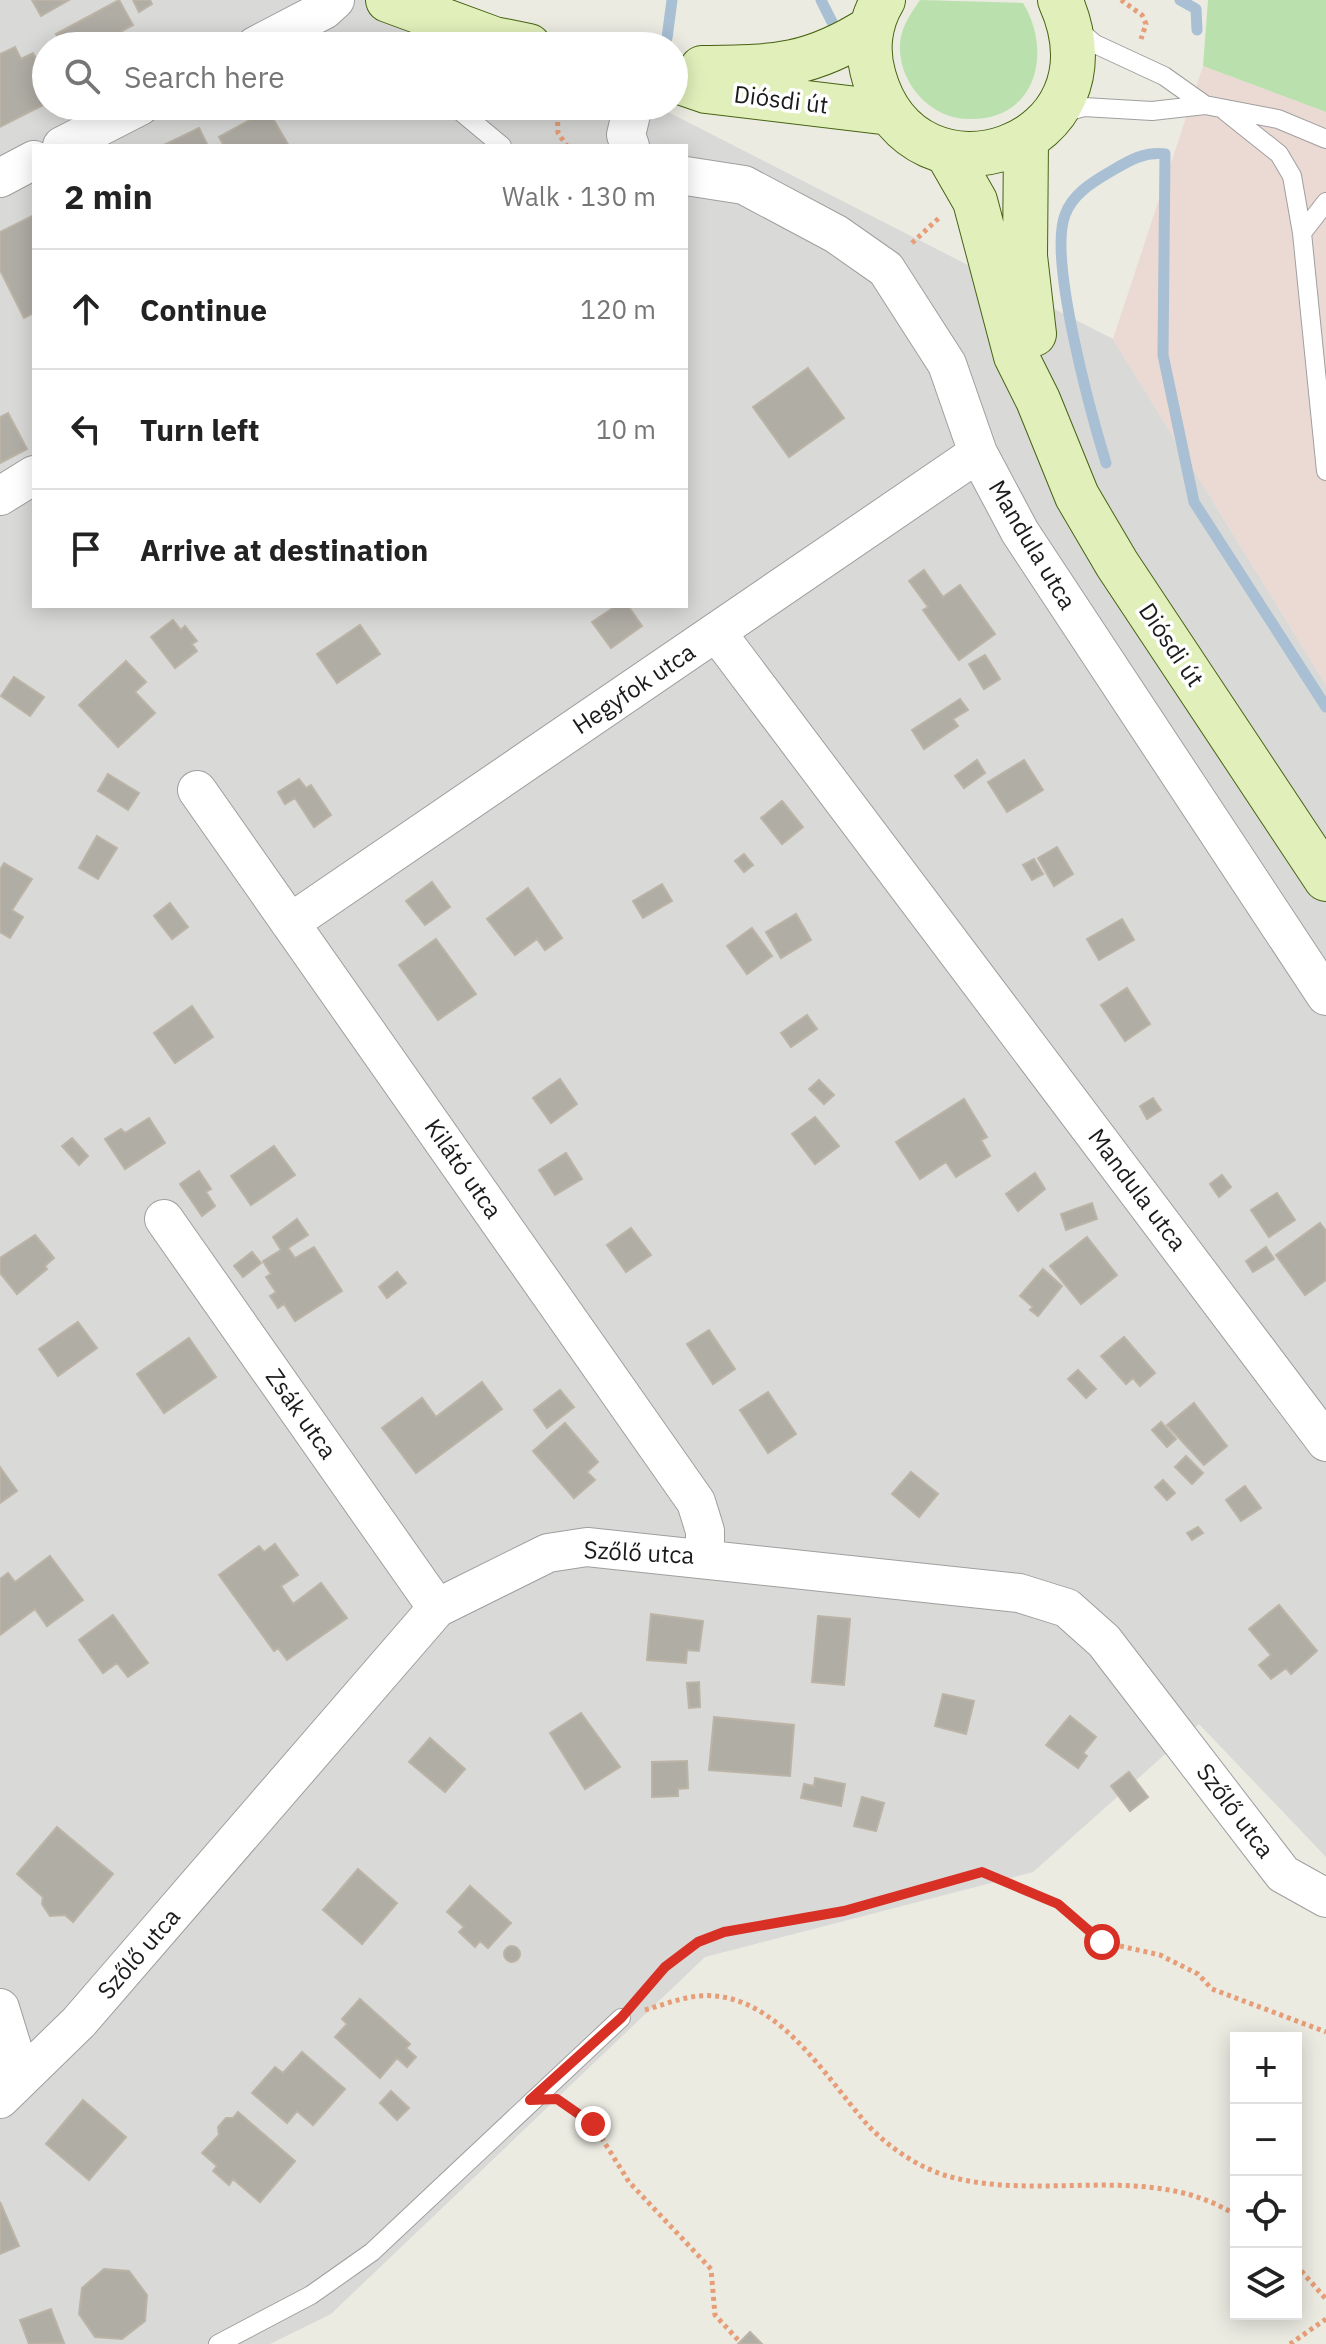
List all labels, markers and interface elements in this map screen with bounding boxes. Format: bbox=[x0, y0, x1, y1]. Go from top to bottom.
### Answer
search box bbox=[32, 32, 688, 120]
icon: search bbox=[60, 54, 104, 98]
text: Search here bbox=[124, 57, 285, 96]
street label: Diósdi út bbox=[732, 77, 830, 121]
text: 2 min bbox=[64, 174, 153, 218]
text: Walk · 130 m bbox=[502, 179, 656, 213]
icon: ahead bbox=[64, 287, 108, 331]
text: Continue bbox=[140, 290, 267, 329]
text: 120 m bbox=[580, 292, 656, 326]
icon: left bbox=[64, 407, 108, 451]
text: Turn left bbox=[140, 410, 259, 449]
text: 10 m bbox=[596, 412, 656, 446]
street label: Mandula utca bbox=[982, 474, 1084, 615]
icon: arrive bbox=[64, 527, 108, 571]
text: Arrive at destination bbox=[140, 530, 428, 569]
street label: Diósdi út bbox=[1132, 596, 1212, 693]
street label: Hegyfok utca bbox=[566, 635, 701, 741]
street label: Kilátó utca bbox=[418, 1112, 510, 1225]
street label: Mandula utca bbox=[1081, 1122, 1194, 1257]
street label: Zsák utca bbox=[259, 1362, 345, 1465]
street label: Szőlő utca bbox=[583, 1533, 695, 1571]
street label: Szőlő utca bbox=[1190, 1757, 1282, 1864]
street label: Szőlő utca bbox=[90, 1901, 187, 2006]
route start bbox=[1084, 1924, 1120, 1960]
map controls bbox=[1230, 2032, 1302, 2320]
button: + bbox=[1230, 2032, 1302, 2104]
button: − bbox=[1230, 2104, 1302, 2176]
route end bbox=[575, 2106, 611, 2142]
button: locate bbox=[1230, 2176, 1302, 2248]
button: layers bbox=[1230, 2248, 1302, 2320]

